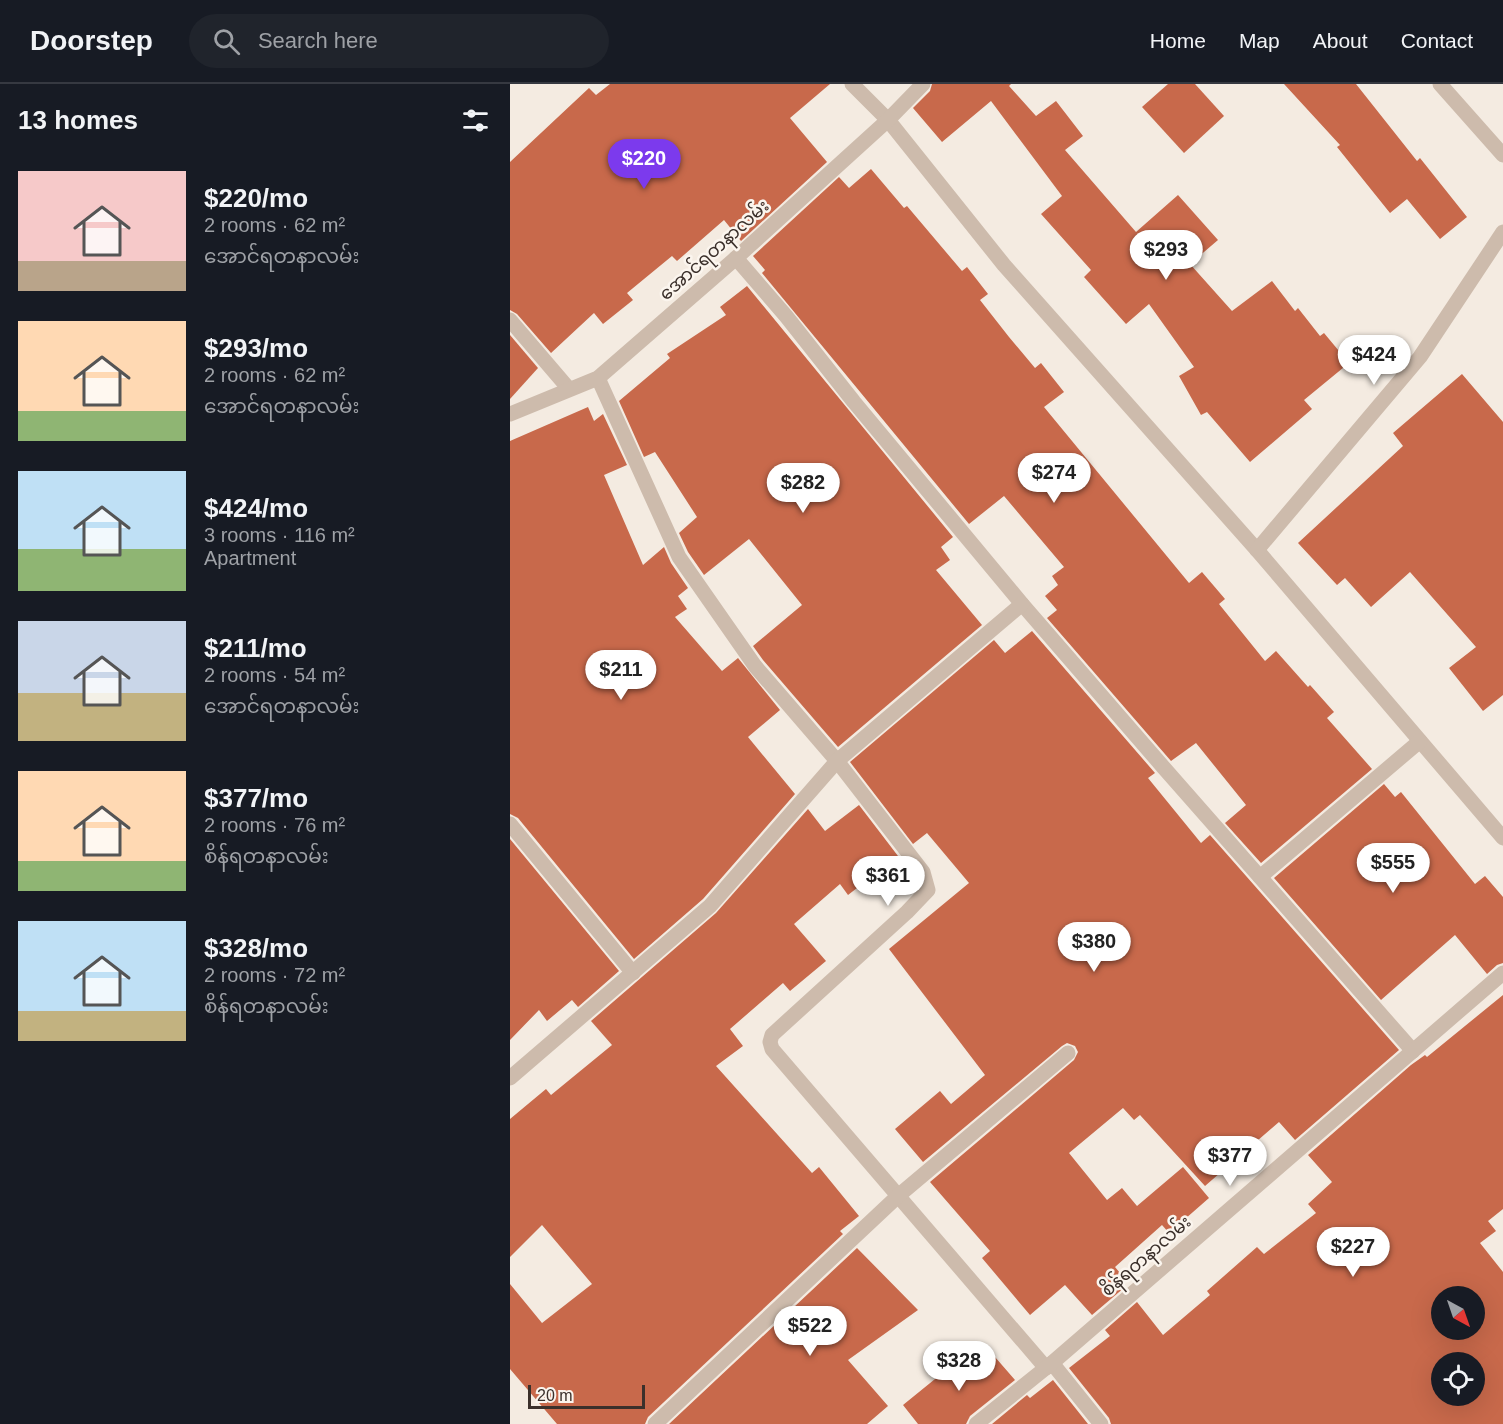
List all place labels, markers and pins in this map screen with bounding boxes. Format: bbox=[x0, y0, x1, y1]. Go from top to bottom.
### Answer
pin: $220 bbox=[608, 139, 680, 190]
pin: $293 bbox=[1130, 230, 1202, 281]
pin: $424 bbox=[1338, 335, 1410, 386]
pin: $274 bbox=[1018, 453, 1090, 504]
pin: $282 bbox=[767, 463, 839, 514]
pin: $211 bbox=[585, 650, 657, 701]
pin: $555 bbox=[1357, 843, 1429, 894]
pin: $361 bbox=[852, 856, 924, 907]
pin: $380 bbox=[1058, 922, 1130, 973]
pin: $377 bbox=[1194, 1136, 1266, 1187]
pin: $227 bbox=[1317, 1227, 1389, 1278]
pin: $522 bbox=[774, 1306, 846, 1357]
pin: $328 bbox=[923, 1341, 995, 1392]

